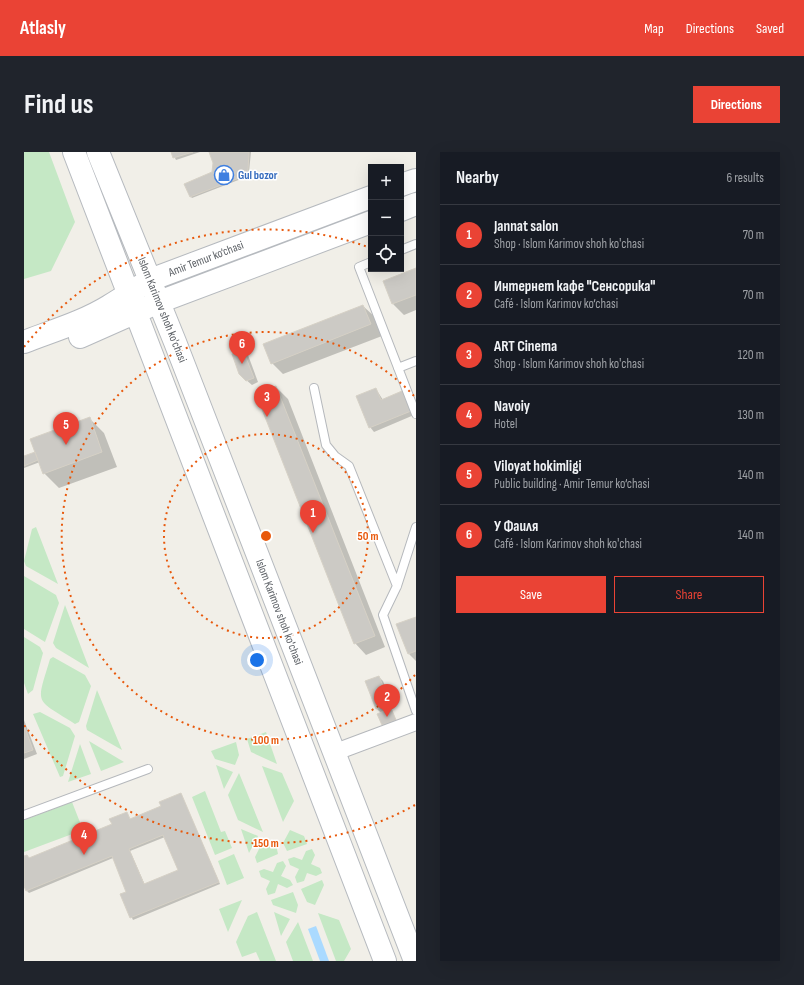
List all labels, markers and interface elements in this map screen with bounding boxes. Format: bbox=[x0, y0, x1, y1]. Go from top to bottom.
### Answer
text: Atlasly bbox=[20, 17, 66, 40]
text: Map bbox=[644, 20, 664, 37]
text: Directions bbox=[686, 20, 734, 37]
text: Saved bbox=[756, 20, 784, 37]
button: Directions bbox=[693, 86, 780, 123]
text: Find us bbox=[24, 88, 93, 121]
shop icon: Gul bozor bbox=[213, 164, 235, 186]
map controls bbox=[368, 164, 404, 272]
button: + bbox=[368, 164, 404, 200]
place label: Gul bozor bbox=[238, 168, 278, 183]
text: Nearby bbox=[456, 168, 499, 188]
text: 6 results bbox=[726, 170, 764, 186]
button: − bbox=[368, 200, 404, 236]
text: Jannat salon bbox=[494, 217, 558, 236]
text: 1 bbox=[466, 227, 472, 243]
text: 70 m bbox=[743, 227, 764, 243]
button: locate bbox=[368, 236, 404, 272]
text: Shop · Islom Karimov shoh ko'chasi bbox=[494, 236, 644, 252]
street label: Amir Temur ko‘chasi bbox=[165, 238, 246, 281]
street label: Islom Karimov shoh ko'chasi bbox=[134, 255, 190, 365]
text: Интернет кафе "Сенсорика" bbox=[494, 277, 656, 296]
text: 2 bbox=[466, 287, 472, 303]
text: 70 m bbox=[743, 287, 764, 303]
text: Café · Islom Karimov ko‘chasi bbox=[494, 296, 618, 312]
pin: 6 bbox=[229, 331, 255, 364]
text: ART Cinema bbox=[494, 337, 557, 356]
text: 3 bbox=[466, 347, 472, 363]
text: 120 m bbox=[738, 347, 764, 363]
text: Shop · Islom Karimov shoh ko'chasi bbox=[494, 356, 644, 372]
pin: 3 bbox=[254, 384, 280, 417]
text: Navoiy bbox=[494, 397, 530, 416]
text: 4 bbox=[466, 407, 472, 423]
text: 130 m bbox=[738, 407, 764, 423]
pin: 5 bbox=[53, 412, 79, 445]
text: Hotel bbox=[494, 416, 518, 432]
text: Viloyat hokimligi bbox=[494, 457, 582, 476]
text: 5 bbox=[466, 467, 472, 483]
text: 140 m bbox=[738, 467, 764, 483]
text: Public building · Amir Temur ko‘chasi bbox=[494, 476, 650, 492]
pin: 1 bbox=[300, 500, 326, 533]
text: У Фаиля bbox=[494, 517, 538, 536]
text: 6 bbox=[466, 527, 472, 543]
text: 140 m bbox=[738, 527, 764, 543]
centre of rings bbox=[259, 529, 273, 543]
text: 50 m bbox=[358, 529, 378, 544]
text: Café · Islom Karimov shoh ko'chasi bbox=[494, 536, 642, 552]
street label: Islom Karimov shoh ko'chasi bbox=[252, 557, 306, 667]
button: Save bbox=[456, 576, 606, 613]
button: Share bbox=[614, 576, 764, 613]
your location bbox=[247, 650, 267, 670]
pin: 2 bbox=[374, 684, 400, 717]
text: 100 m bbox=[253, 733, 279, 748]
pin: 4 bbox=[71, 822, 97, 855]
text: 150 m bbox=[253, 836, 279, 851]

